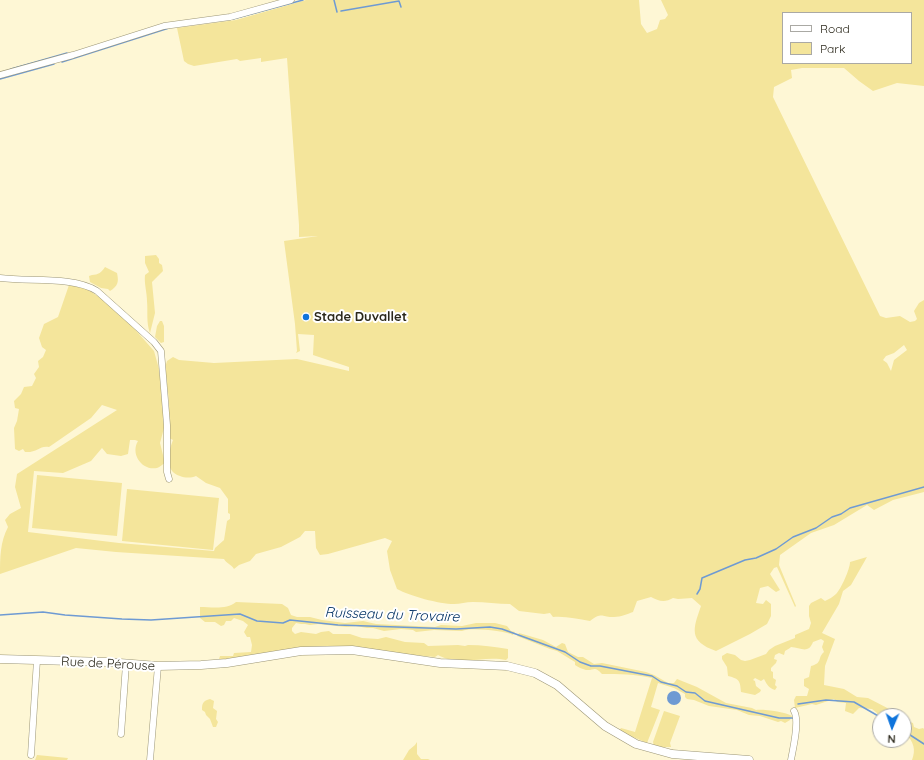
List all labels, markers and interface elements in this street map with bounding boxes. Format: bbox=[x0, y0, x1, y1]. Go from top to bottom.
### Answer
legend bbox=[782, 12, 912, 64]
text: Road bbox=[820, 21, 850, 36]
text: Park bbox=[820, 41, 845, 56]
place label: Stade Duvallet bbox=[314, 309, 407, 325]
marker: Stade Duvallet bbox=[301, 312, 311, 322]
water label: Ruisseau du Trovaire bbox=[324, 604, 460, 626]
street label: Rue de Pérouse bbox=[61, 654, 155, 674]
north arrow bbox=[872, 708, 912, 748]
text: N bbox=[887, 732, 896, 746]

